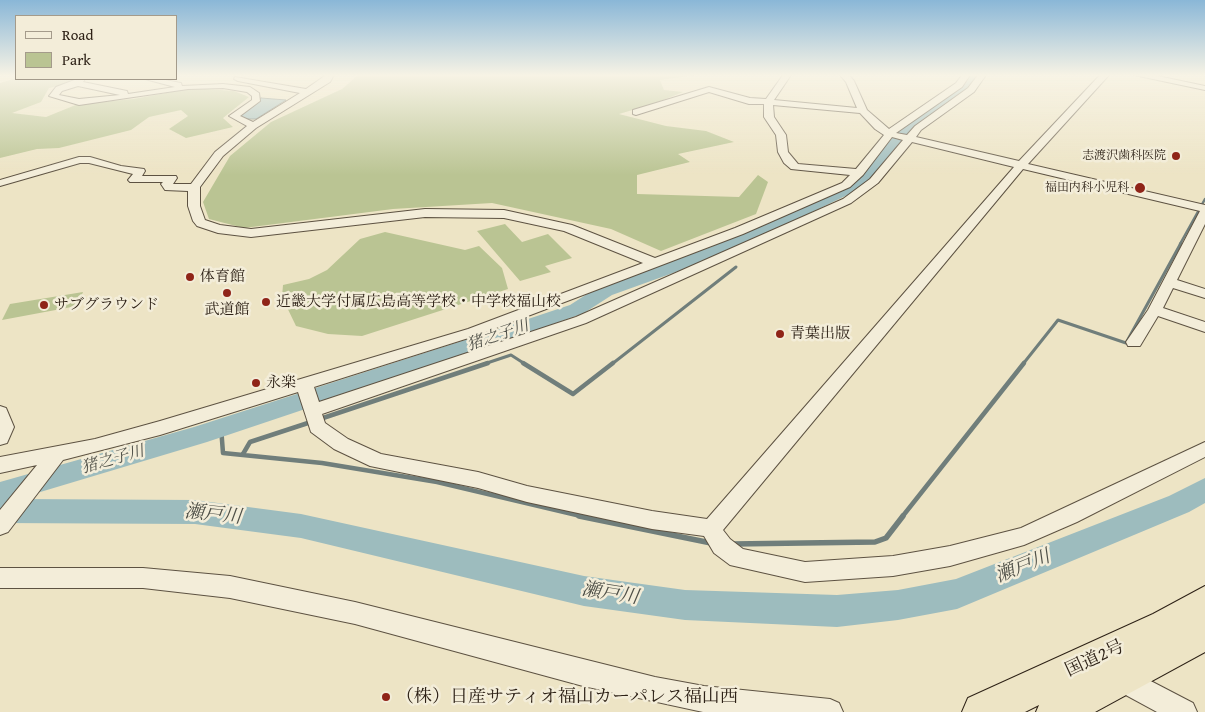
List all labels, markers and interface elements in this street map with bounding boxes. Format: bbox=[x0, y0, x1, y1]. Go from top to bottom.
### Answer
legend bbox=[15, 15, 178, 80]
text: Road bbox=[62, 24, 93, 45]
text: Park bbox=[62, 49, 91, 70]
place label: 志渡沢歯科医院 bbox=[1082, 149, 1166, 163]
marker: 志渡沢歯科医院 bbox=[1170, 150, 1182, 162]
place label: 福田内科小児科 bbox=[1045, 181, 1129, 195]
marker: 福田内科小児科 bbox=[1133, 181, 1147, 195]
place label: 体育館 bbox=[200, 268, 245, 286]
marker: 体育館 bbox=[184, 271, 196, 283]
marker: 武道館 bbox=[221, 287, 233, 299]
place label: 近畿大学付属広島高等学校・中学校福山校 bbox=[276, 293, 561, 311]
place label: サブグラウンド bbox=[54, 296, 159, 314]
marker: 近畿大学付属広島高等学校・中学校福山校 bbox=[260, 296, 272, 308]
marker: サブグラウンド bbox=[38, 299, 50, 311]
place label: 武道館 bbox=[205, 301, 249, 319]
water label: 猪之子川 bbox=[465, 317, 531, 355]
place label: 青葉出版 bbox=[790, 325, 850, 343]
marker: 青葉出版 bbox=[774, 328, 786, 340]
place label: 永楽 bbox=[266, 374, 296, 392]
marker: 永楽 bbox=[250, 377, 262, 389]
water label: 猪之子川 bbox=[80, 442, 146, 478]
water label: 瀬戸川 bbox=[183, 501, 243, 529]
water label: 瀬戸川 bbox=[992, 546, 1054, 588]
water label: 瀬戸川 bbox=[580, 578, 640, 610]
street label: 国道2号 bbox=[1062, 636, 1128, 682]
place label: （株）日産サティオ福山カーパレス福山西 bbox=[396, 686, 738, 708]
marker: （株）日産サティオ福山カーパレス福山西 bbox=[380, 691, 392, 703]

